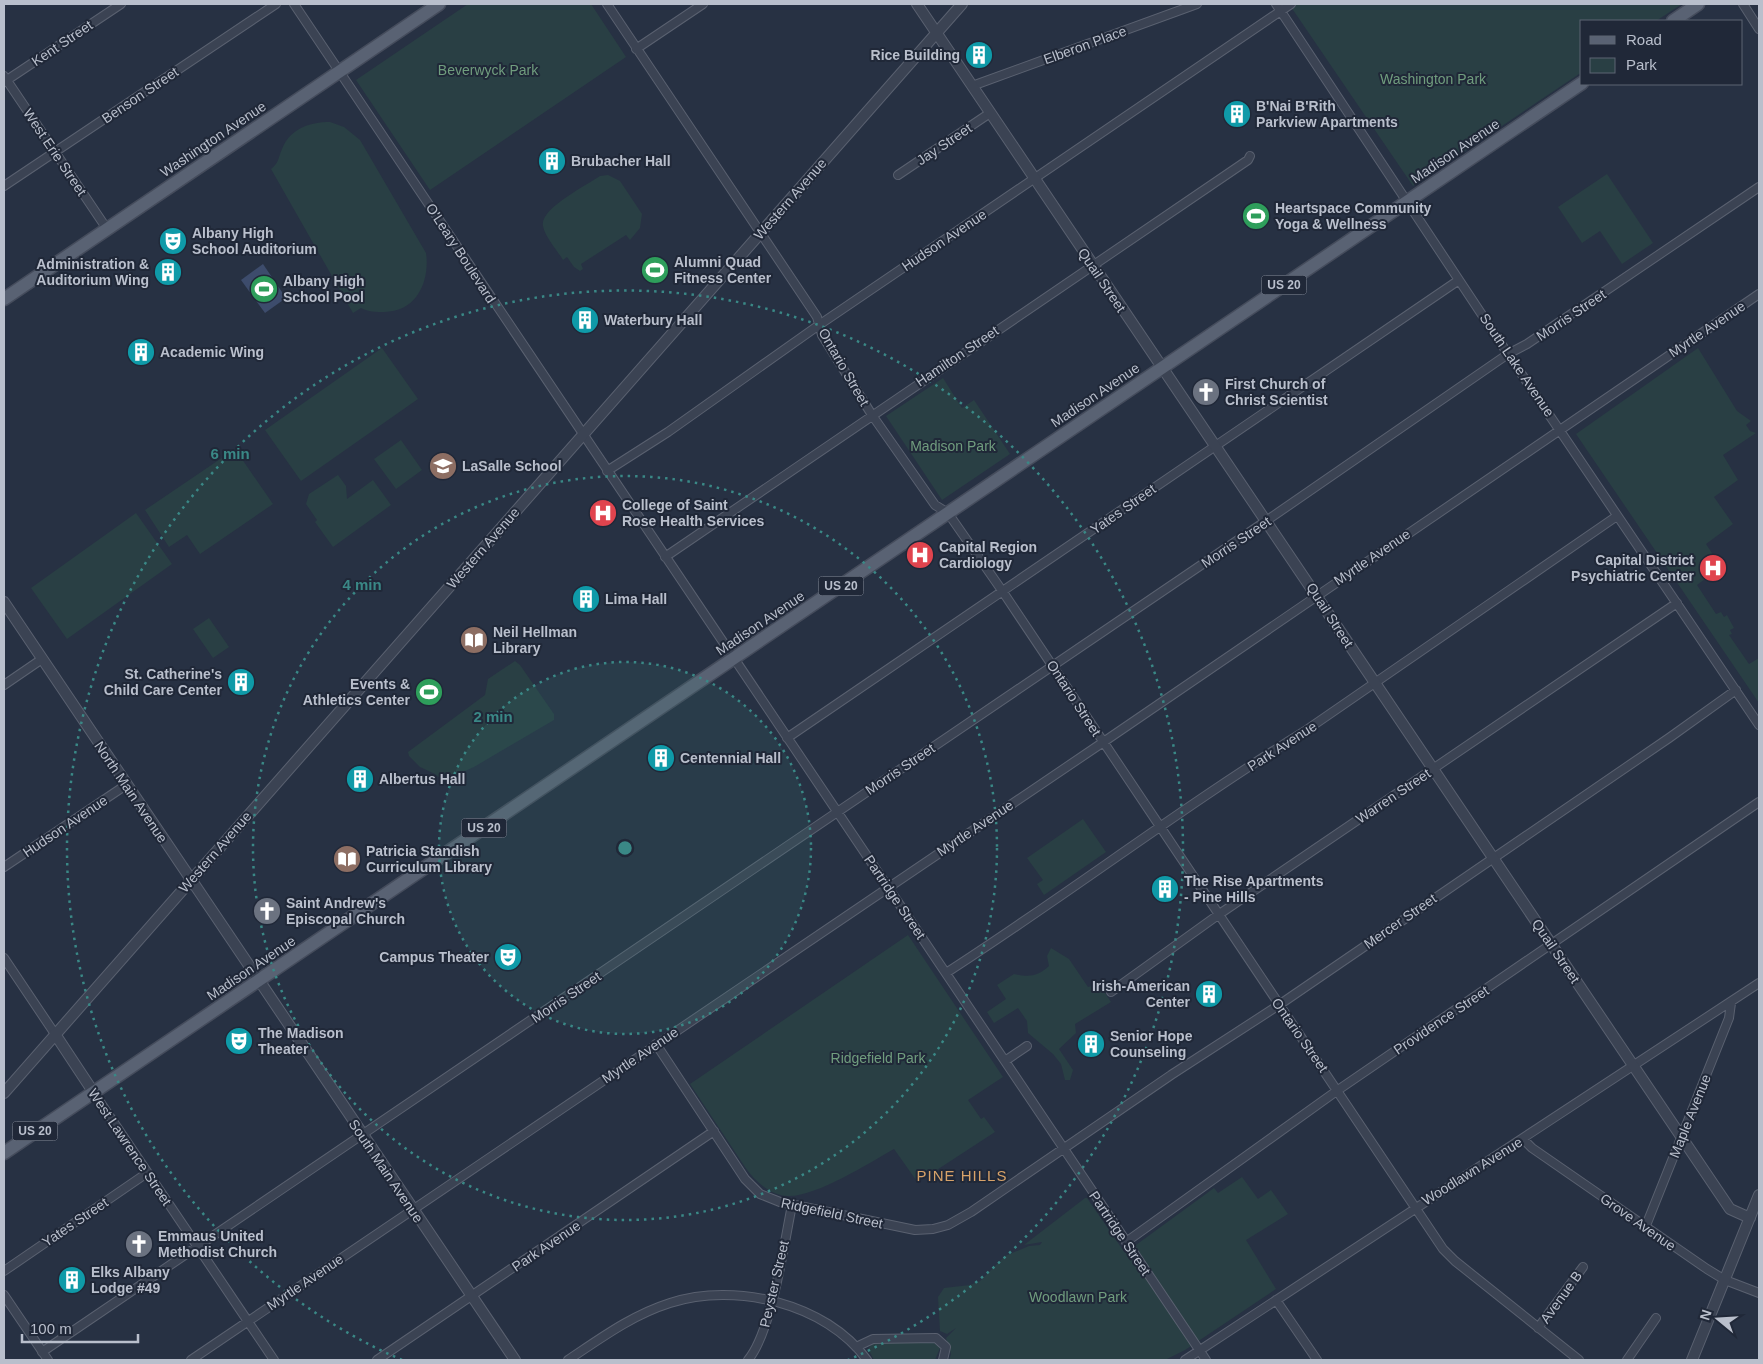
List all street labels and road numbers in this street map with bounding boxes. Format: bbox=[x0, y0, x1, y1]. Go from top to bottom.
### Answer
street label: Kent Street bbox=[28, 17, 96, 69]
street label: Elberon Place bbox=[1041, 23, 1129, 67]
street label: Benson Street bbox=[99, 64, 181, 126]
street label: Washington Avenue bbox=[157, 98, 269, 180]
street label: West Erie Street bbox=[20, 105, 90, 199]
street label: Madison Avenue bbox=[1408, 115, 1502, 187]
street label: Jay Street bbox=[913, 120, 975, 168]
street label: Western Avenue bbox=[750, 155, 830, 243]
street label: O'Leary Boulevard bbox=[423, 200, 499, 306]
street label: Hudson Avenue bbox=[899, 206, 990, 274]
street label: Quail Street bbox=[1075, 245, 1129, 315]
road number: US 20 bbox=[1262, 276, 1306, 294]
street label: Morris Street bbox=[1533, 286, 1609, 344]
street label: Myrtle Avenue bbox=[1666, 298, 1748, 360]
street label: South Lake Avenue bbox=[1476, 310, 1558, 420]
street label: Hamilton Street bbox=[913, 322, 1002, 390]
street label: Ontario Street bbox=[815, 325, 873, 409]
street label: Madison Avenue bbox=[1048, 359, 1142, 431]
street label: Yates Street bbox=[1087, 481, 1159, 537]
street label: Western Avenue bbox=[443, 504, 523, 592]
street label: Morris Street bbox=[1198, 513, 1274, 571]
street label: Myrtle Avenue bbox=[1331, 526, 1413, 588]
road number: US 20 bbox=[818, 576, 864, 596]
street label: Quail Street bbox=[1303, 580, 1357, 650]
street label: Madison Avenue bbox=[713, 587, 807, 659]
street label: Ontario Street bbox=[1044, 657, 1105, 739]
street label: Park Avenue bbox=[1244, 718, 1320, 774]
street label: North Main Avenue bbox=[91, 738, 171, 846]
street label: Morris Street bbox=[862, 740, 938, 798]
street label: Warren Street bbox=[1353, 765, 1433, 827]
street label: Hudson Avenue bbox=[20, 792, 111, 860]
street label: Myrtle Avenue bbox=[934, 797, 1016, 859]
street label: Western Avenue bbox=[175, 808, 255, 896]
road number: US 20 bbox=[462, 818, 506, 838]
street label: Partridge Street bbox=[861, 852, 929, 942]
street label: Mercer Street bbox=[1361, 890, 1439, 952]
street label: Quail Street bbox=[1529, 916, 1583, 986]
street label: Madison Avenue bbox=[204, 932, 298, 1004]
street label: Morris Street bbox=[528, 968, 604, 1026]
street label: Providence Street bbox=[1390, 982, 1492, 1058]
street label: Ontario Street bbox=[1268, 995, 1332, 1075]
street label: Myrtle Avenue bbox=[599, 1024, 681, 1086]
street label: Maple Avenue bbox=[1666, 1072, 1714, 1160]
street label: West Lawrence Street bbox=[85, 1086, 175, 1209]
street label: South Main Avenue bbox=[345, 1116, 427, 1226]
road number: US 20 bbox=[12, 1122, 58, 1140]
street label: Woodlawn Avenue bbox=[1419, 1134, 1525, 1208]
street label: Partridge Street bbox=[1086, 1188, 1154, 1278]
street label: Grove Avenue bbox=[1597, 1190, 1679, 1254]
street label: Yates Street bbox=[39, 1194, 111, 1250]
street label: Ridgefield Street bbox=[780, 1194, 884, 1232]
street label: Park Avenue bbox=[509, 1217, 583, 1275]
street label: Peyster Street bbox=[756, 1239, 792, 1329]
street label: Myrtle Avenue bbox=[264, 1251, 346, 1313]
street label: Avenue B bbox=[1537, 1268, 1585, 1326]

